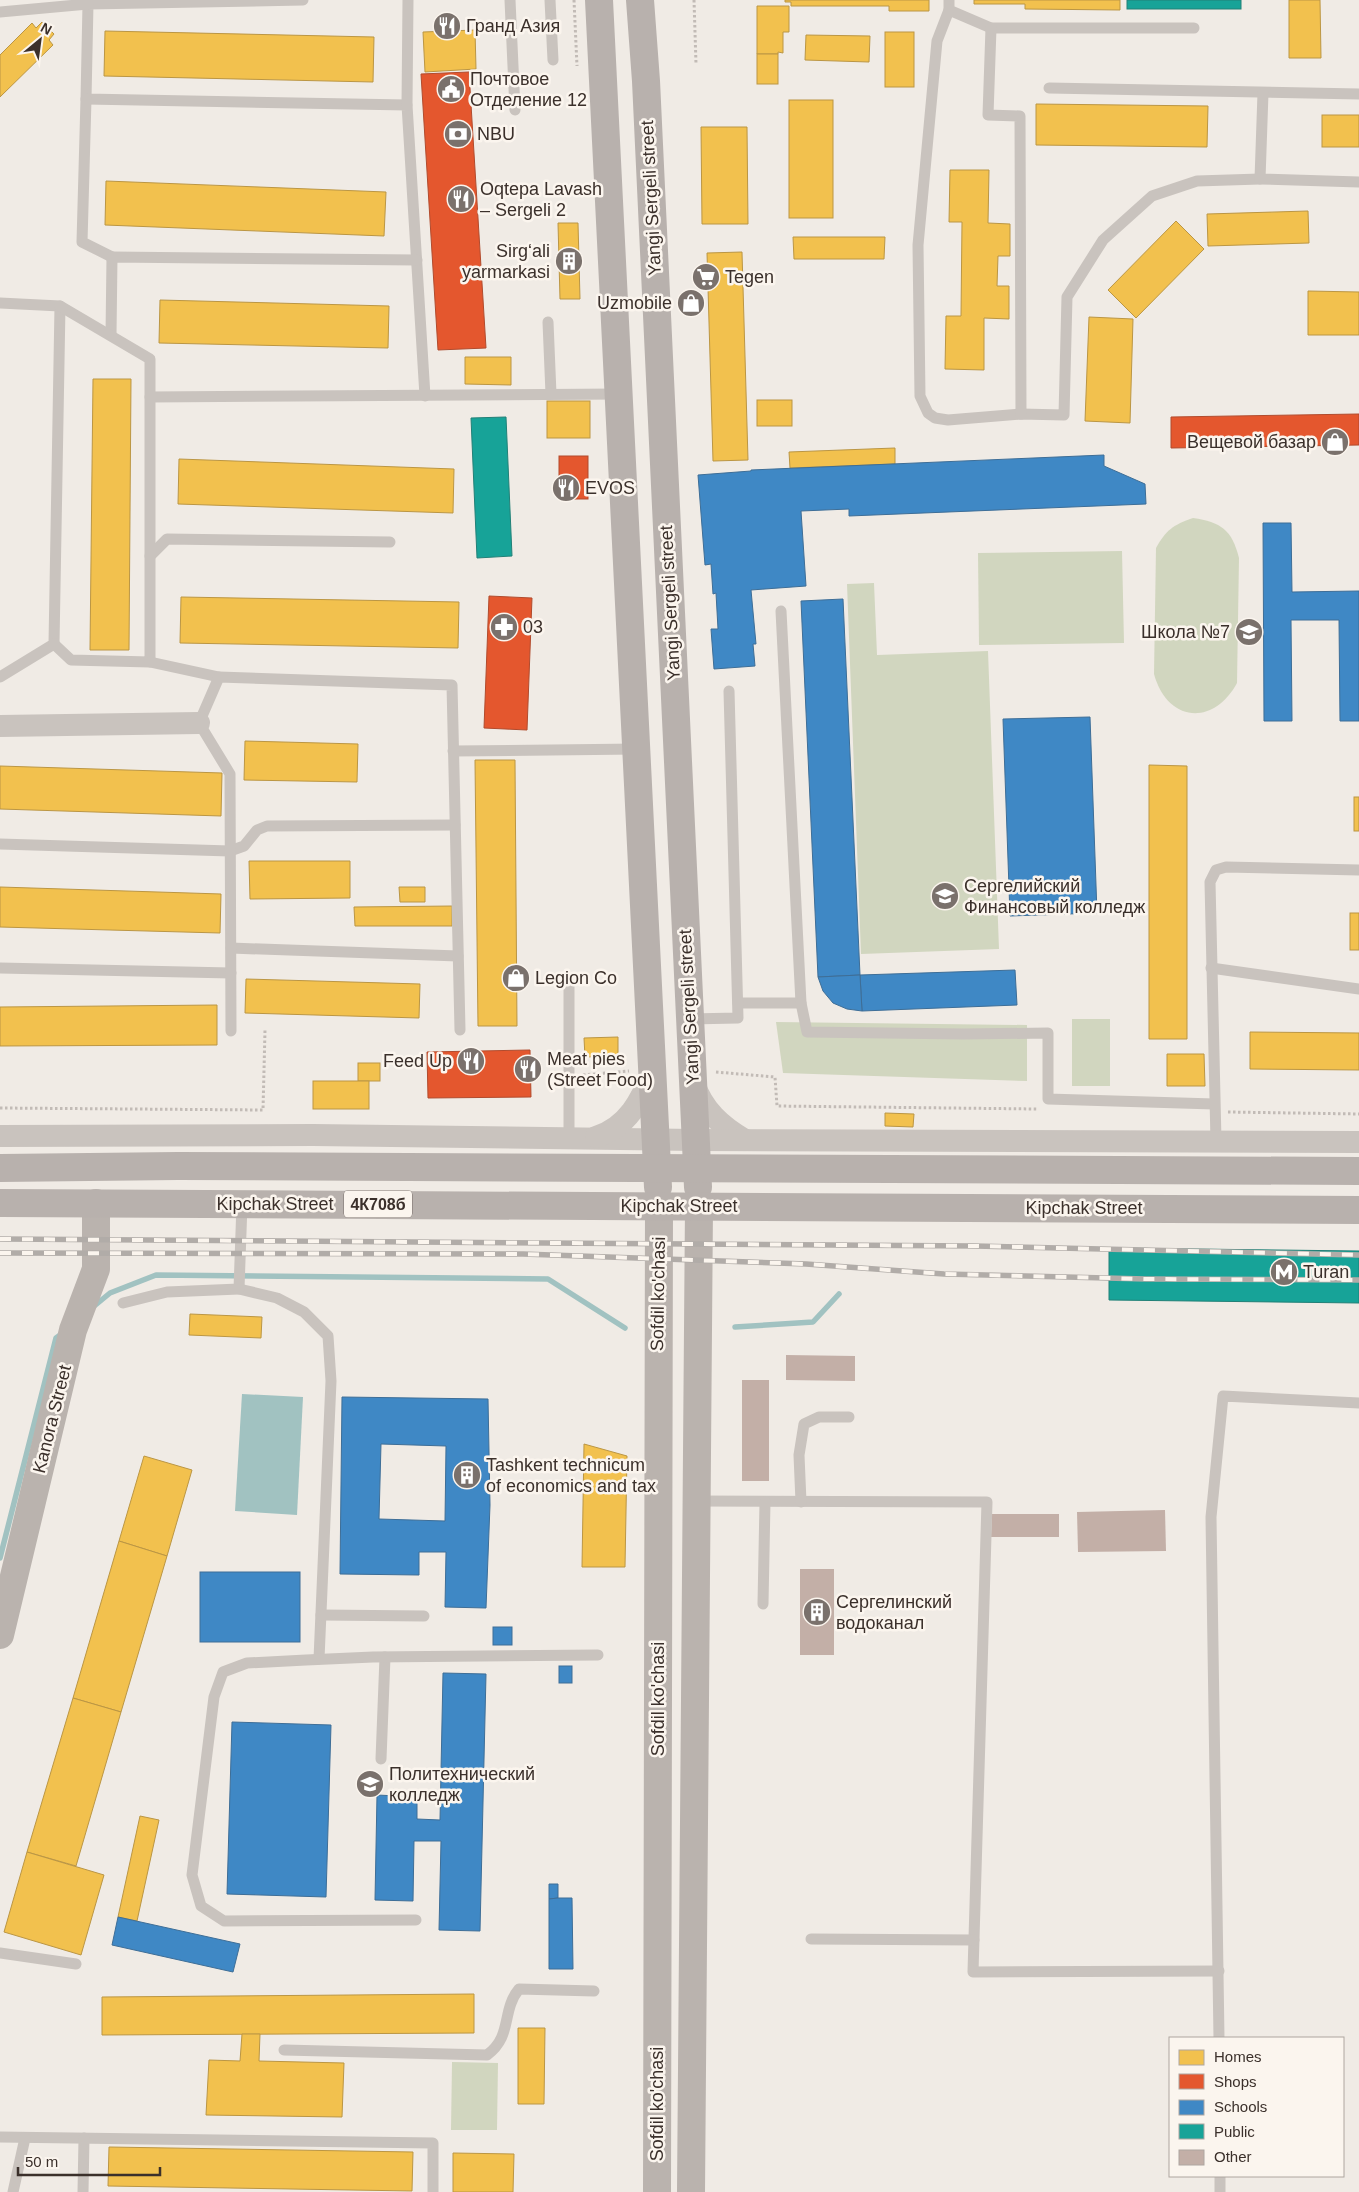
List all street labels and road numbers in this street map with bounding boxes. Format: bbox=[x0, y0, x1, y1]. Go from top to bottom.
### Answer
street label: Yangi Sergeli street bbox=[637, 120, 665, 276]
street label: Yangi Sergeli street bbox=[656, 525, 684, 681]
street label: Yangi Sergeli street bbox=[675, 929, 703, 1085]
road number: 4К708б bbox=[344, 1190, 412, 1218]
street label: Kipchak Street bbox=[216, 1194, 334, 1214]
street label: Kipchak Street bbox=[620, 1196, 738, 1216]
street label: Kipchak Street bbox=[1025, 1198, 1143, 1218]
street label: Sofdil ko'chasi bbox=[647, 1237, 669, 1351]
street label: Kanora Street bbox=[29, 1363, 75, 1475]
street label: Sofdil ko'chasi bbox=[648, 1642, 668, 1756]
street label: Sofdil ko'chasi bbox=[647, 2047, 667, 2161]

